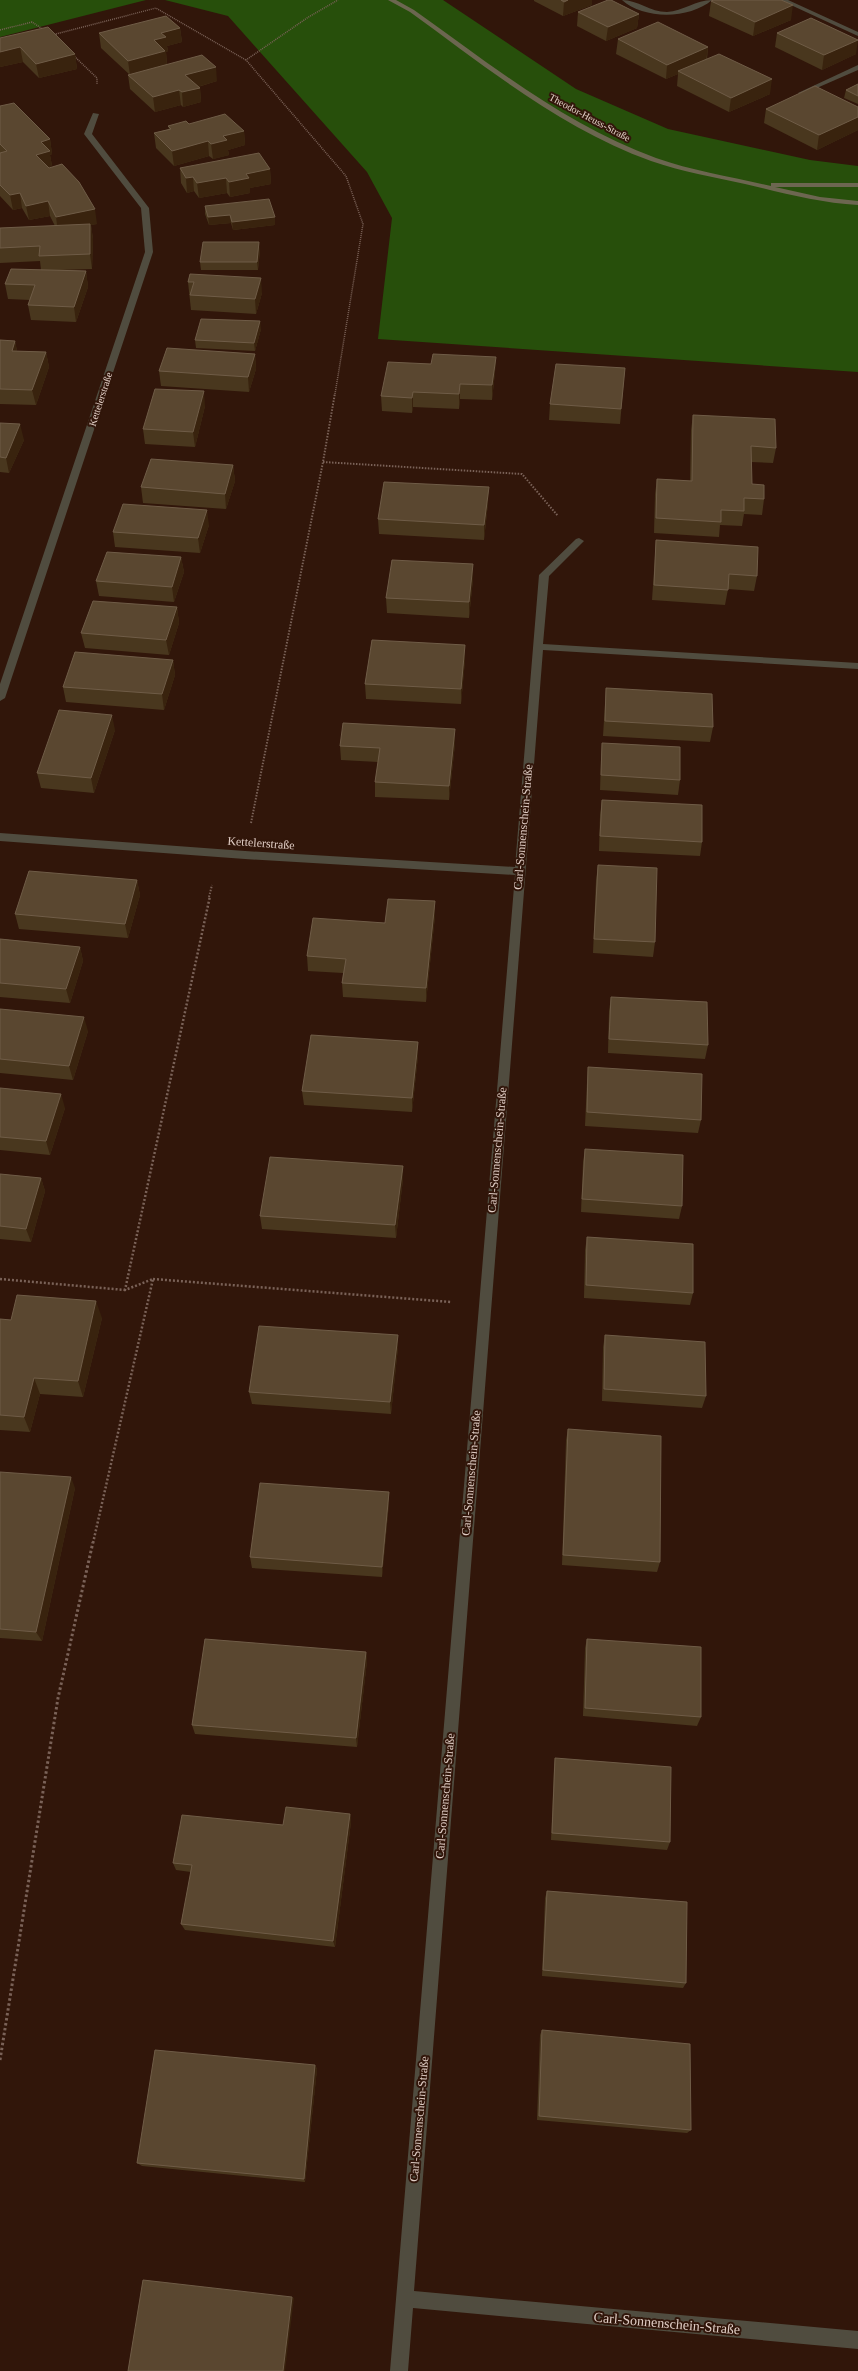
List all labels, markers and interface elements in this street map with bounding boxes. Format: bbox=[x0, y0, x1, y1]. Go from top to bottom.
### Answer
street label: Theodor-Heuss-Straße bbox=[547, 91, 633, 144]
street label: Kettelerstraße bbox=[87, 370, 115, 428]
street label: Carl-Sonnenschein-Straße bbox=[511, 764, 535, 890]
street label: Kettelerstraße bbox=[227, 834, 295, 852]
street label: Carl-Sonnenschein-Straße bbox=[485, 1087, 509, 1213]
street label: Carl-Sonnenschein-Straße bbox=[459, 1410, 483, 1536]
street label: Carl-Sonnenschein-Straße bbox=[433, 1733, 457, 1859]
street label: Carl-Sonnenschein-Straße bbox=[407, 2056, 431, 2182]
street label: Carl-Sonnenschein-Straße bbox=[593, 2310, 741, 2337]

